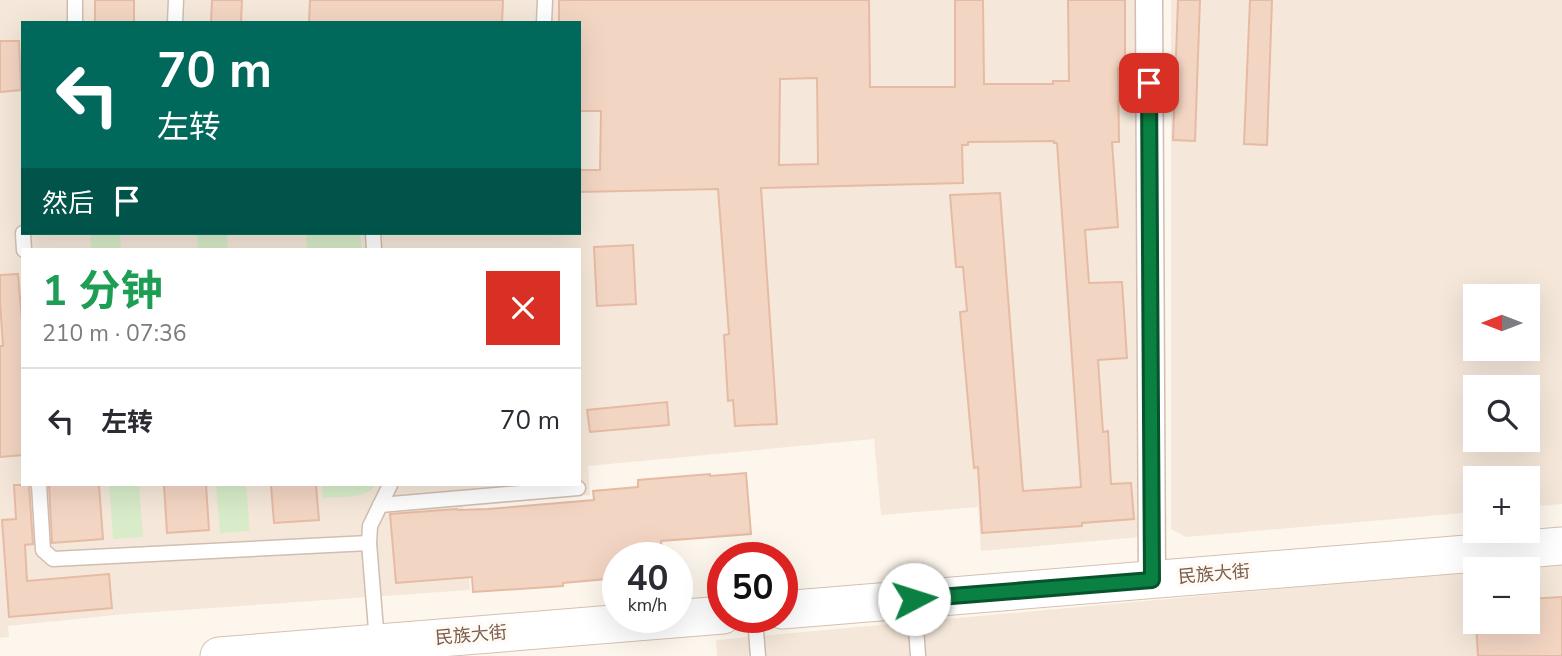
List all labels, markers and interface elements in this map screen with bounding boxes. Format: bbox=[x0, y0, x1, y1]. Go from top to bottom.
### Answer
text: 70 m bbox=[157, 37, 272, 104]
icon: left bbox=[42, 49, 133, 140]
pin bbox=[1119, 53, 1179, 113]
icon: arrive bbox=[1130, 64, 1168, 102]
text: 左转 bbox=[157, 106, 221, 149]
icon: arrive bbox=[108, 182, 146, 220]
text: 然后 bbox=[42, 186, 94, 221]
text: 1 分钟 bbox=[42, 263, 163, 320]
button: close bbox=[486, 271, 560, 345]
north arrow bbox=[1463, 284, 1540, 360]
map controls bbox=[1463, 284, 1540, 634]
text: 210 m · 07:36 bbox=[42, 318, 187, 349]
button: search bbox=[1463, 375, 1540, 452]
icon: left bbox=[42, 402, 80, 440]
text: 70 m bbox=[500, 403, 560, 438]
text: 左转 bbox=[101, 405, 153, 440]
button: + bbox=[1463, 466, 1540, 543]
speed limit sign: 50 bbox=[707, 542, 798, 633]
text: 40 bbox=[626, 555, 669, 602]
button: − bbox=[1463, 557, 1540, 634]
street label: 民族大街 bbox=[1177, 559, 1251, 589]
position arrow bbox=[877, 562, 951, 636]
text: km/h bbox=[628, 593, 667, 617]
street label: 民族大街 bbox=[434, 620, 508, 650]

